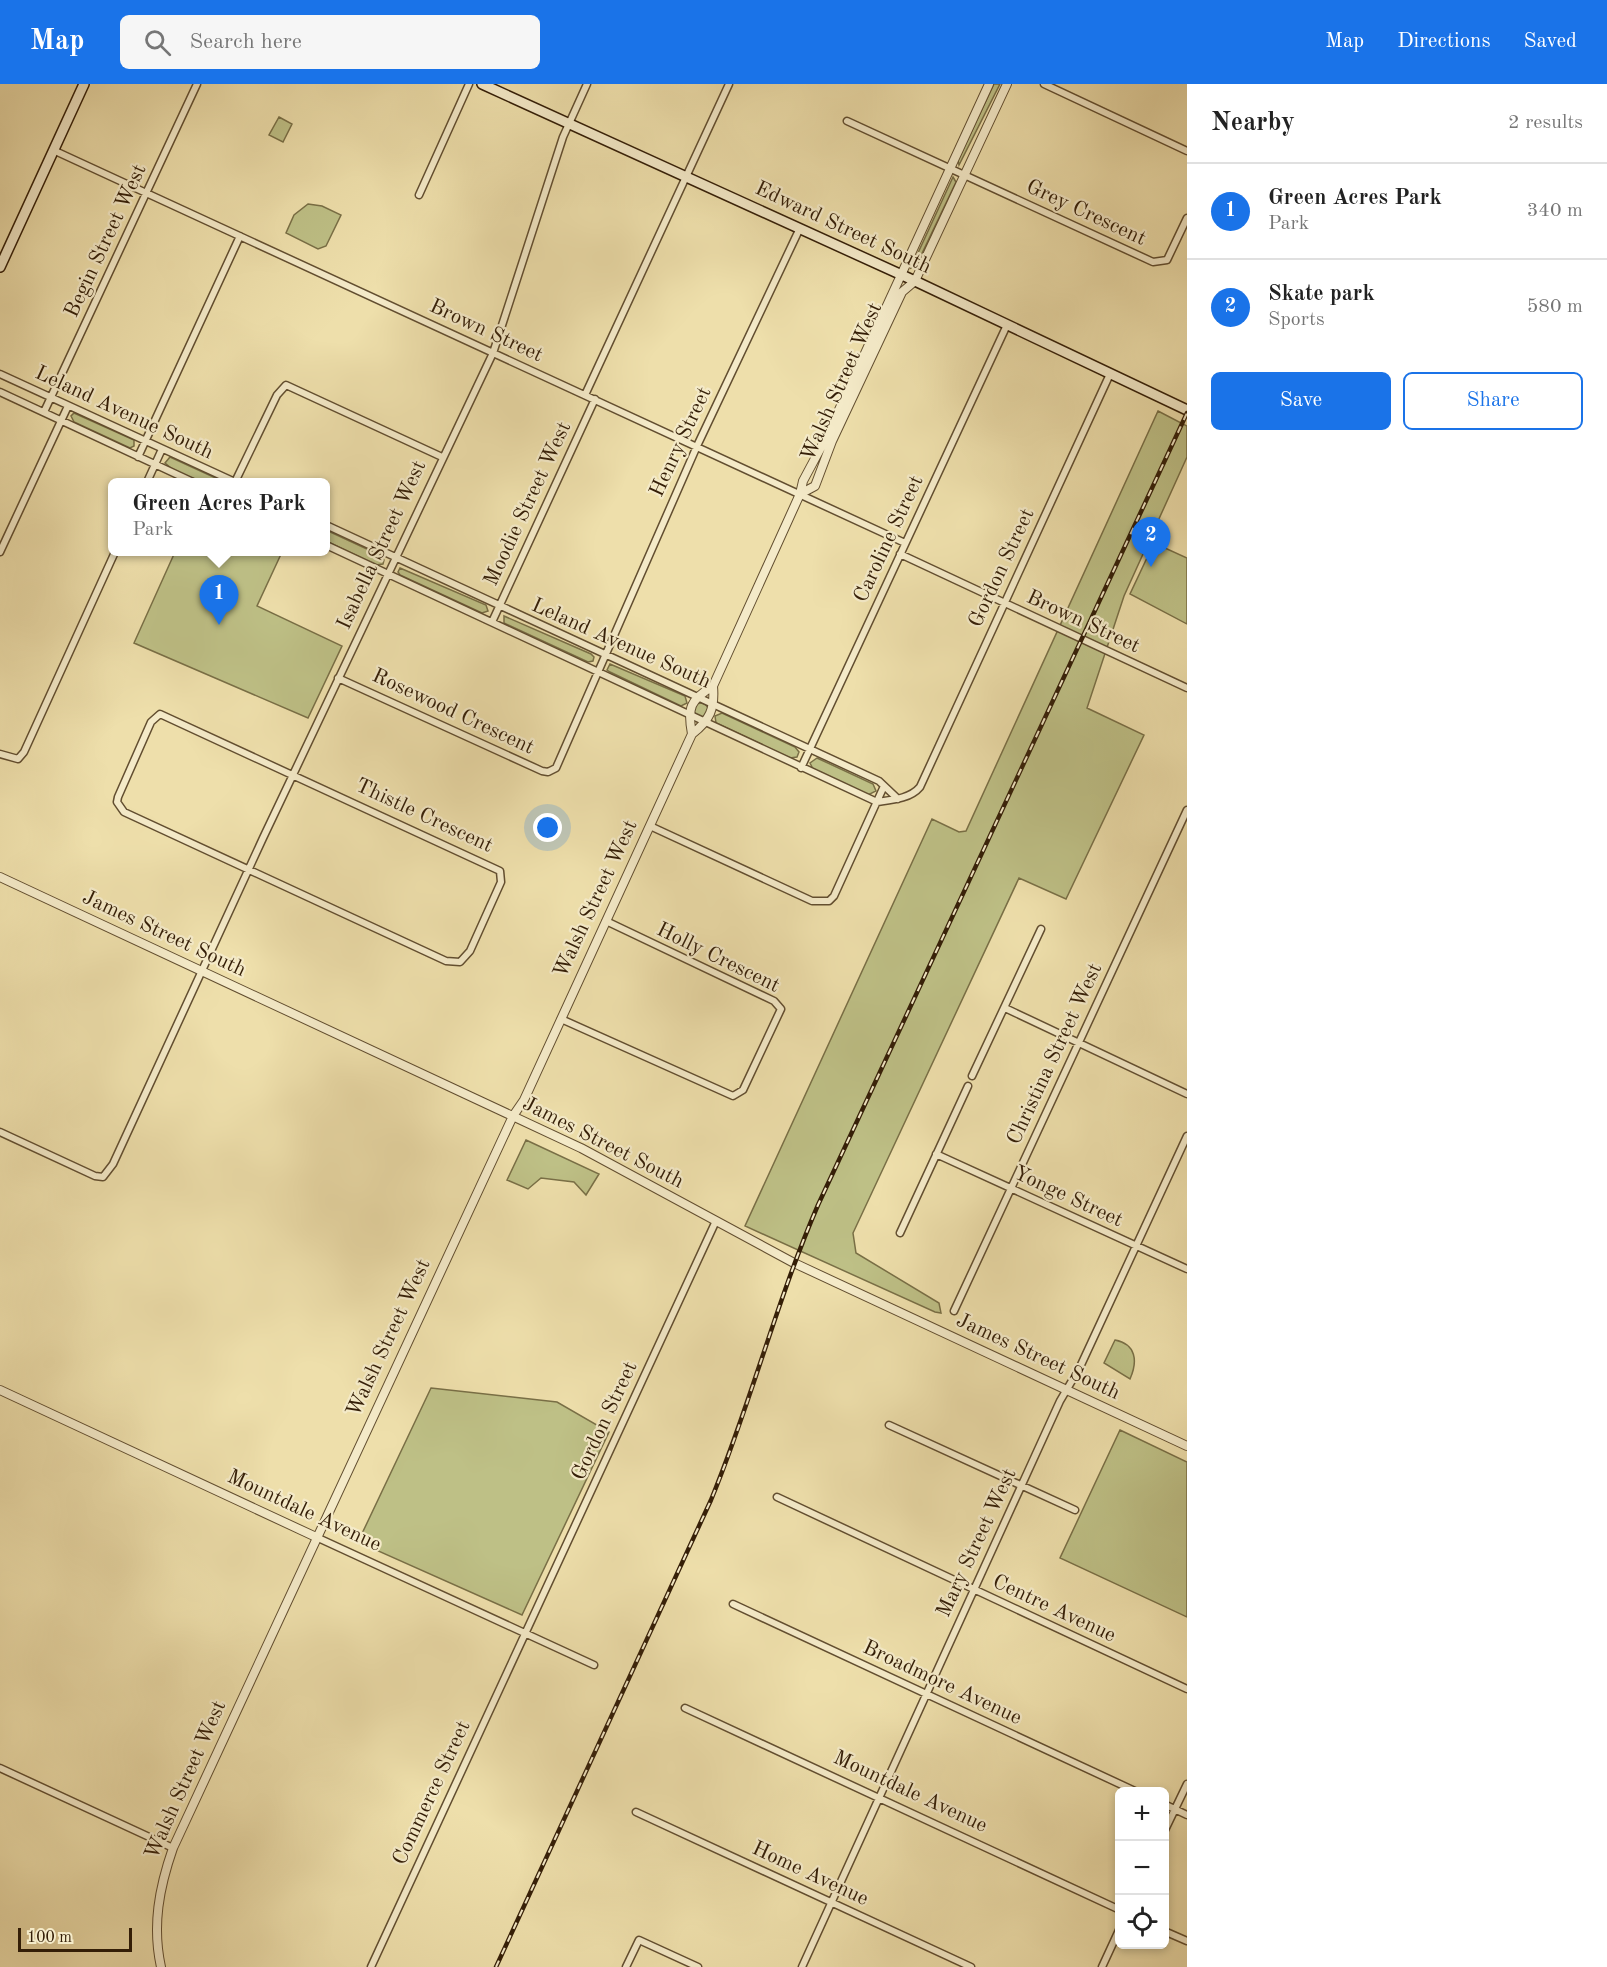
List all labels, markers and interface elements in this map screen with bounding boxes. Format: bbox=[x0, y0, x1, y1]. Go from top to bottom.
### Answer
search box bbox=[120, 15, 540, 69]
icon: search bbox=[141, 26, 174, 59]
text: Map bbox=[30, 28, 84, 56]
text: Search here bbox=[189, 31, 302, 53]
text: Map bbox=[1325, 31, 1364, 52]
text: Directions bbox=[1397, 31, 1491, 52]
text: Saved bbox=[1524, 31, 1577, 52]
text: Nearby bbox=[1211, 110, 1295, 136]
text: 2 results bbox=[1508, 113, 1583, 133]
street label: Begin Street West bbox=[61, 161, 151, 321]
street label: Grey Crescent bbox=[1023, 176, 1149, 250]
street label: Edward Street South bbox=[752, 178, 934, 278]
text: Green Acres Park bbox=[1268, 187, 1442, 209]
text: 1 bbox=[1225, 201, 1236, 221]
text: 340 m bbox=[1527, 201, 1583, 221]
text: Park bbox=[1268, 214, 1309, 234]
text: Skate park bbox=[1268, 283, 1375, 305]
street label: Brown Street bbox=[426, 296, 546, 366]
text: 2 bbox=[1225, 297, 1236, 317]
text: 580 m bbox=[1527, 297, 1583, 317]
street label: Walsh Street West bbox=[798, 299, 886, 465]
text: Sports bbox=[1268, 310, 1325, 330]
street label: Leland Avenue South bbox=[32, 362, 216, 464]
button: Save bbox=[1211, 372, 1391, 430]
button: Share bbox=[1403, 372, 1583, 430]
street label: Henry Street bbox=[646, 384, 716, 500]
street label: Moodie Street West bbox=[481, 419, 575, 589]
street label: Isabella Street West bbox=[334, 457, 430, 633]
street label: Caroline Street bbox=[850, 472, 928, 606]
popup bbox=[108, 478, 330, 556]
text: Green Acres Park bbox=[132, 493, 306, 515]
street label: Gordon Street bbox=[965, 505, 1039, 631]
pin: 2 bbox=[1132, 518, 1170, 567]
text: Park bbox=[132, 520, 173, 540]
pin: 1 bbox=[200, 576, 238, 625]
street label: Brown Street bbox=[1023, 587, 1143, 657]
street label: Leland Avenue South bbox=[528, 595, 714, 693]
street label: Rosewood Crescent bbox=[369, 665, 537, 759]
street label: Thistle Crescent bbox=[352, 775, 496, 857]
your location bbox=[533, 813, 562, 842]
street label: Walsh Street West bbox=[550, 817, 642, 981]
street label: James Street South bbox=[79, 887, 249, 981]
street label: Holly Crescent bbox=[653, 919, 783, 997]
street label: Christina Street West bbox=[1004, 960, 1106, 1148]
street label: James Street South bbox=[519, 1093, 687, 1193]
street label: Yonge Street bbox=[1010, 1163, 1126, 1231]
street label: Walsh Street West bbox=[343, 1256, 435, 1420]
street label: James Street South bbox=[953, 1310, 1123, 1404]
street label: Gordon Street bbox=[568, 1358, 642, 1484]
street label: Mary Street West bbox=[933, 1465, 1021, 1621]
street label: Mountdale Avenue bbox=[224, 1466, 384, 1556]
street label: Centre Avenue bbox=[989, 1571, 1119, 1647]
street label: Broadmore Avenue bbox=[859, 1637, 1025, 1729]
street label: Walsh Street West bbox=[142, 1697, 230, 1863]
street label: Commerce Street bbox=[389, 1718, 475, 1868]
street label: Mountdale Avenue bbox=[830, 1747, 990, 1837]
map controls bbox=[1115, 1787, 1169, 1949]
button: + bbox=[1115, 1787, 1169, 1841]
street label: Home Avenue bbox=[749, 1838, 871, 1910]
button: − bbox=[1115, 1841, 1169, 1895]
button: locate bbox=[1115, 1895, 1169, 1949]
scale bar bbox=[18, 1925, 132, 1952]
text: 100 m bbox=[27, 1930, 72, 1946]

